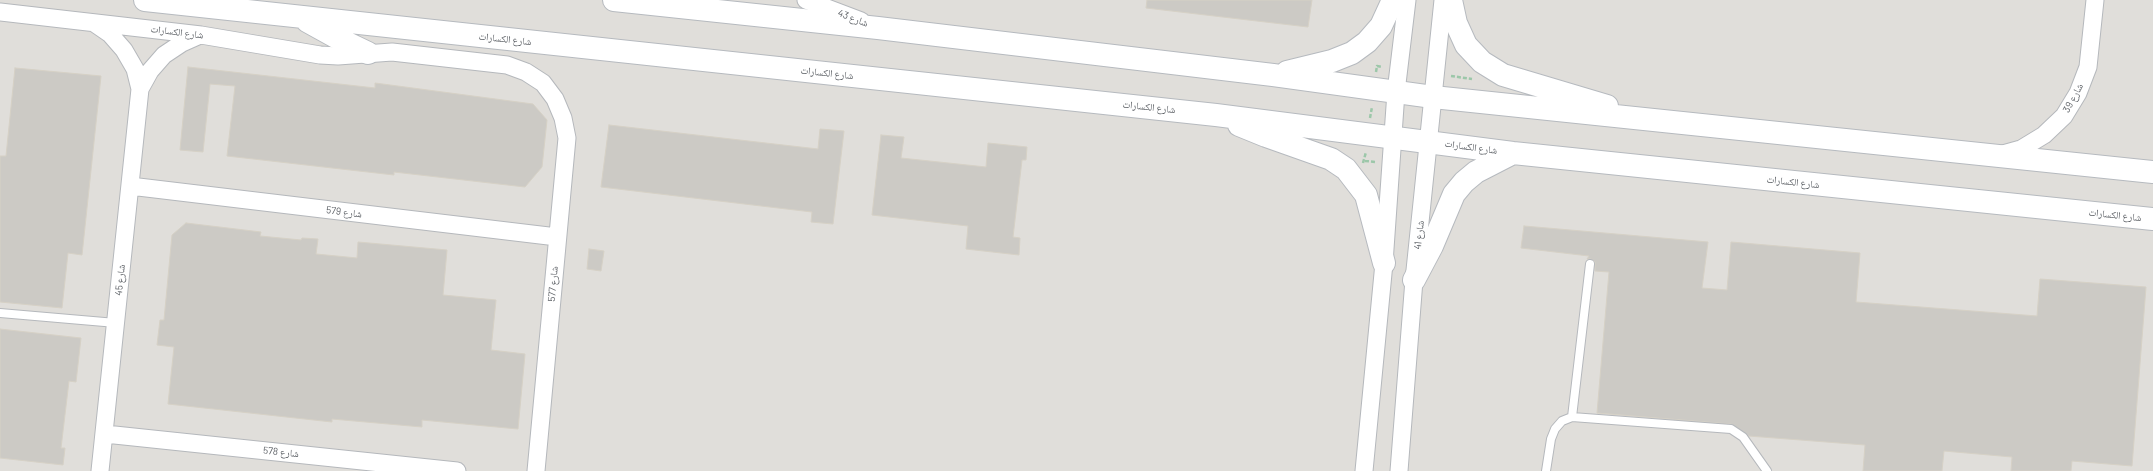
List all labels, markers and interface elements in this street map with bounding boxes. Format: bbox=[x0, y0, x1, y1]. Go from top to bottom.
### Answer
street label: شارع 43 bbox=[836, 7, 870, 29]
street label: شارع الكسارات bbox=[150, 23, 204, 41]
street label: شارع الكسارات bbox=[478, 30, 532, 48]
street label: شارع الكسارات bbox=[800, 64, 854, 82]
street label: شارع 39 bbox=[2060, 81, 2086, 115]
street label: شارع الكسارات bbox=[1122, 98, 1176, 116]
street label: شارع الكسارات bbox=[1444, 137, 1498, 157]
street label: شارع الكسارات bbox=[1766, 173, 1820, 191]
street label: شارع 579 bbox=[325, 204, 363, 220]
street label: شارع الكسارات bbox=[2088, 206, 2142, 224]
street label: شارع 41 bbox=[1412, 220, 1426, 250]
street label: شارع 45 bbox=[112, 264, 128, 296]
street label: شارع 577 bbox=[545, 266, 561, 302]
street label: شارع 578 bbox=[262, 444, 300, 460]

